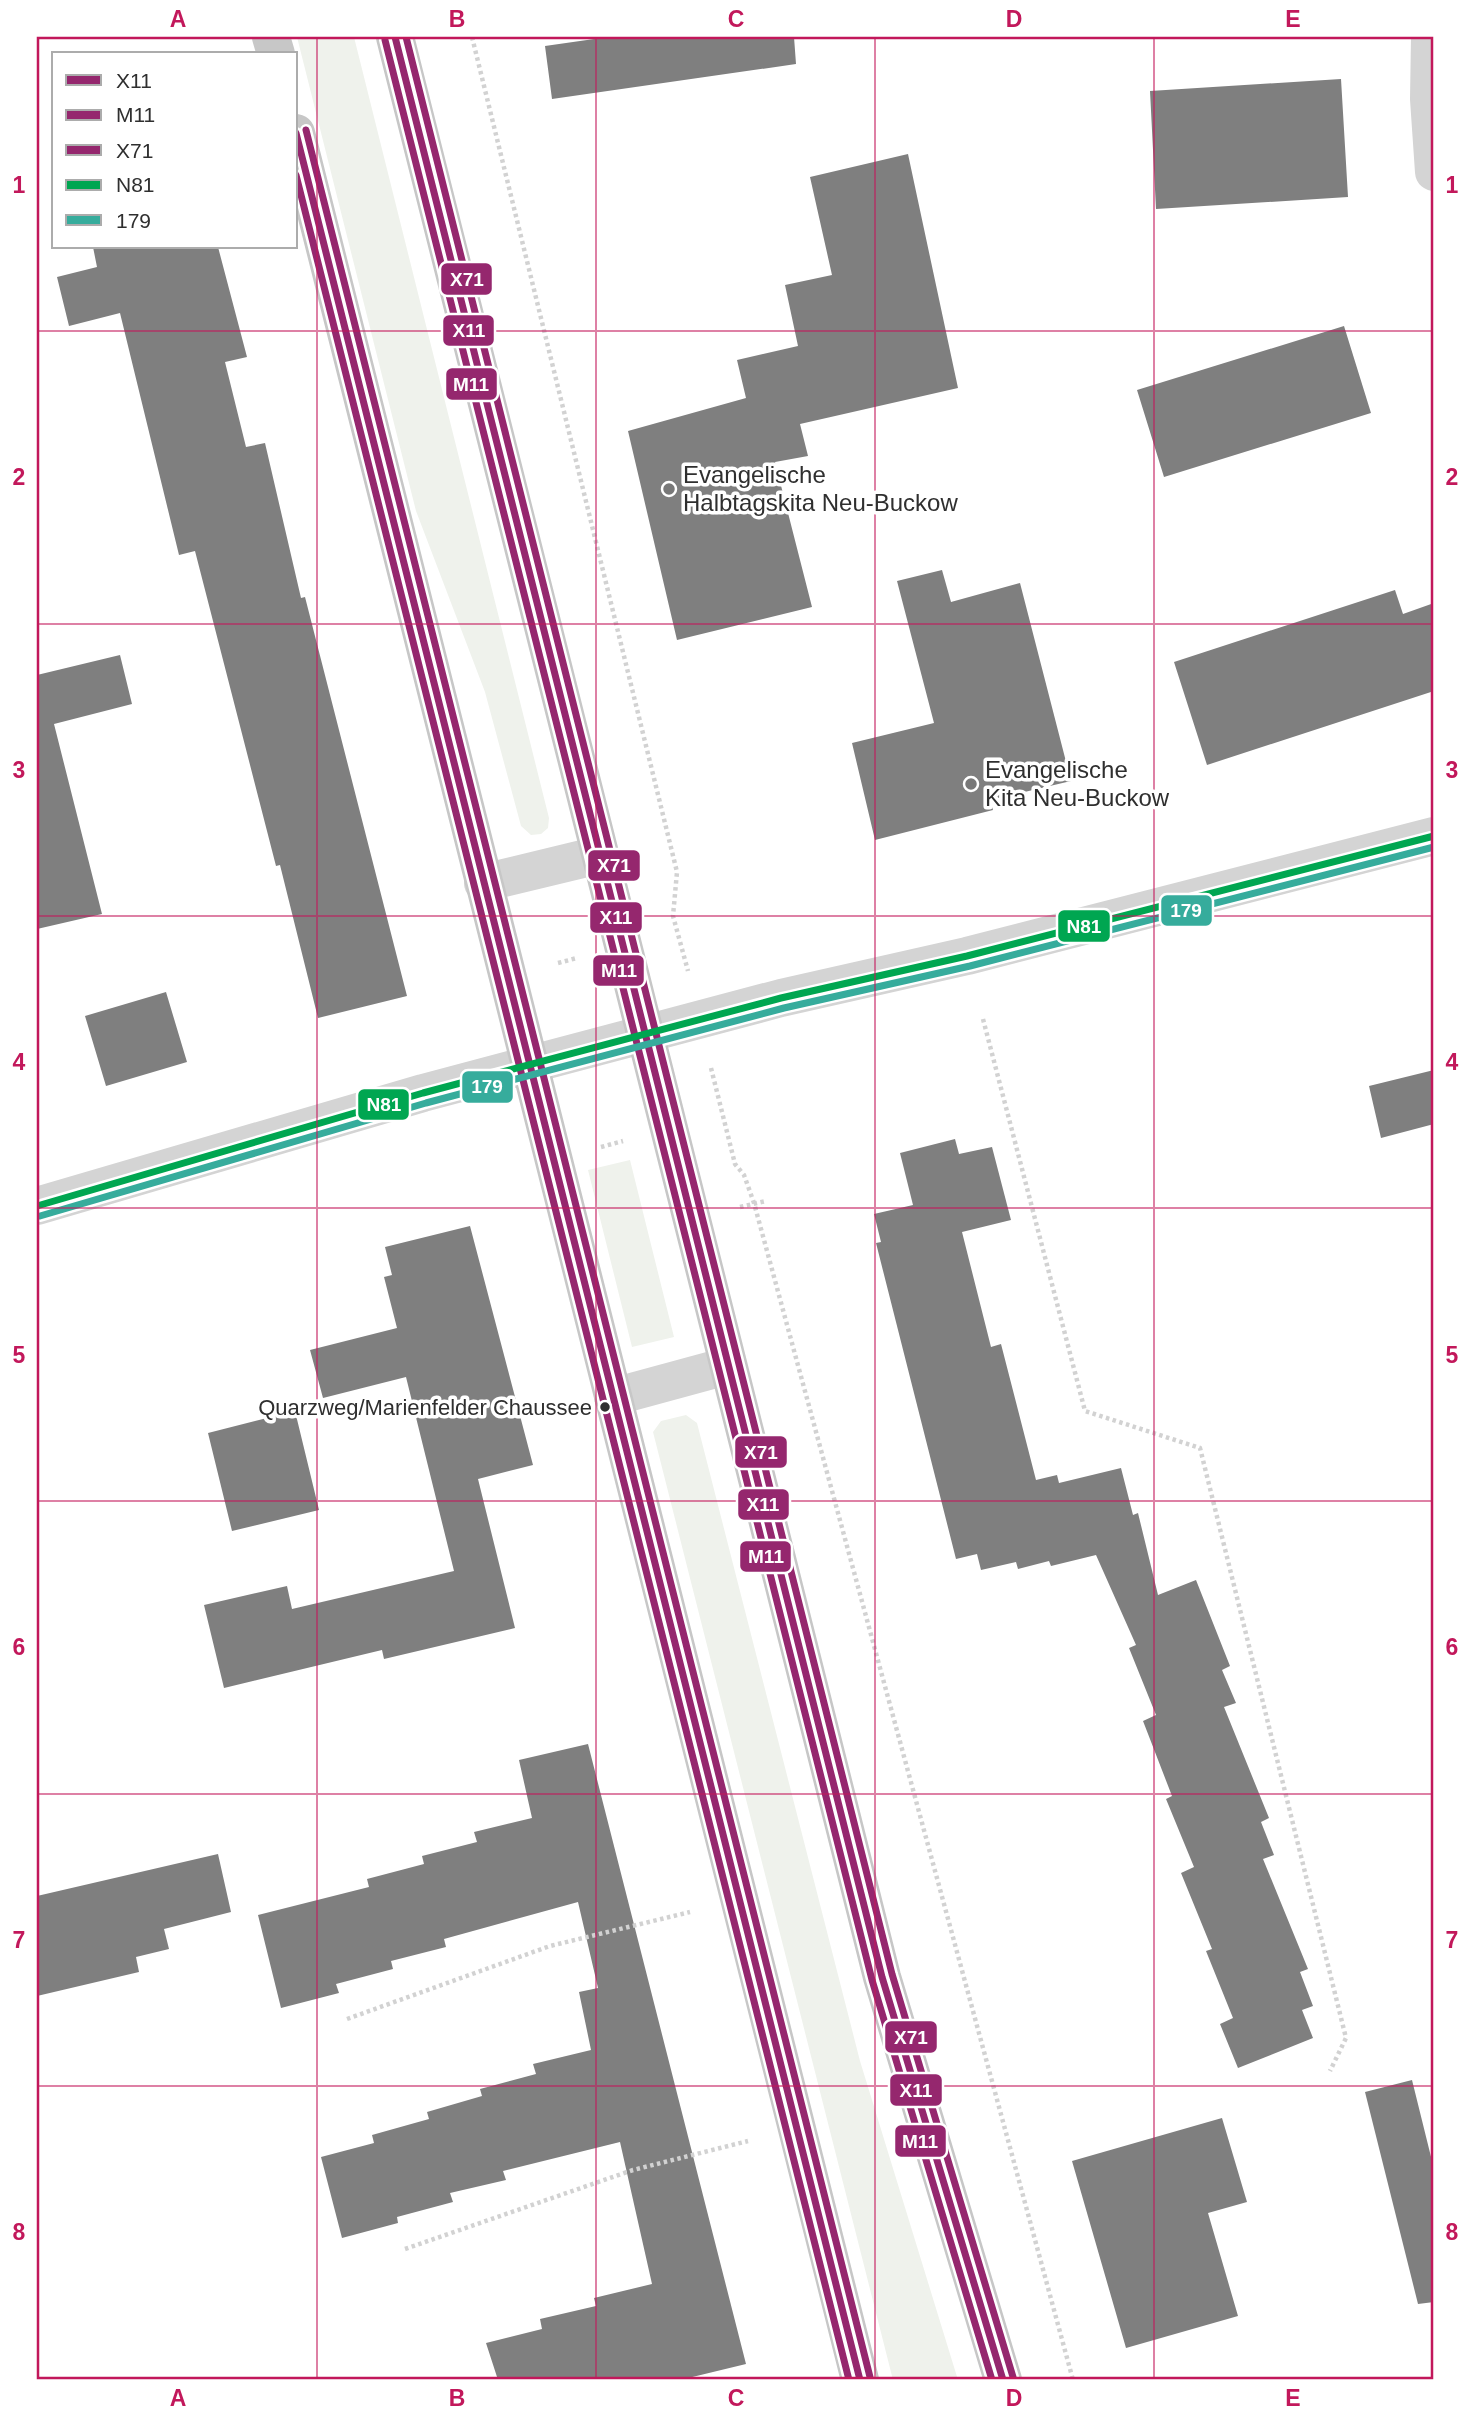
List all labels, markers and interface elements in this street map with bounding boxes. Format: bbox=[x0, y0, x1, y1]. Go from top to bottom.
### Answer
text: A bbox=[170, 6, 186, 32]
text: B bbox=[449, 6, 465, 32]
text: C bbox=[728, 6, 744, 32]
text: D bbox=[1006, 6, 1022, 32]
text: E bbox=[1285, 6, 1301, 32]
legend bbox=[52, 52, 298, 248]
text: X11 bbox=[116, 69, 152, 92]
text: M11 bbox=[116, 103, 155, 126]
text: X71 bbox=[116, 139, 153, 162]
text: 1 bbox=[13, 172, 26, 198]
text: 1 bbox=[1446, 172, 1459, 198]
text: N81 bbox=[116, 173, 155, 196]
text: 179 bbox=[116, 209, 151, 232]
line badge: X71 bbox=[440, 262, 493, 296]
text: X71 bbox=[450, 269, 484, 290]
line badge: X11 bbox=[442, 314, 495, 347]
text: X11 bbox=[453, 320, 486, 341]
line badge: M11 bbox=[445, 367, 498, 401]
text: M11 bbox=[453, 374, 489, 395]
place label: Evangelische Halbtagskita Neu-Buckow bbox=[683, 461, 958, 516]
text: 2 bbox=[13, 464, 25, 490]
text: 2 bbox=[1446, 464, 1458, 490]
marker: Evangelische Halbtagskita Neu-Buckow bbox=[661, 481, 677, 497]
place label: Evangelische Kita Neu-Buckow bbox=[985, 756, 1170, 811]
text: 3 bbox=[13, 757, 25, 783]
text: 3 bbox=[1446, 757, 1458, 783]
marker: Evangelische Kita Neu-Buckow bbox=[963, 776, 979, 792]
line badge: X71 bbox=[587, 849, 641, 882]
text: X71 bbox=[597, 855, 631, 876]
line badge: 179 bbox=[1160, 894, 1213, 927]
text: 179 bbox=[1170, 900, 1202, 921]
line badge: X11 bbox=[589, 901, 643, 934]
text: X11 bbox=[600, 907, 633, 928]
line badge: N81 bbox=[1057, 909, 1111, 943]
text: N81 bbox=[1067, 916, 1102, 937]
line badge: M11 bbox=[592, 954, 645, 987]
text: M11 bbox=[601, 960, 637, 981]
text: 4 bbox=[13, 1049, 26, 1075]
text: 4 bbox=[1446, 1049, 1459, 1075]
line badge: 179 bbox=[461, 1070, 514, 1104]
text: 179 bbox=[471, 1076, 503, 1097]
line badge: N81 bbox=[357, 1088, 410, 1121]
text: N81 bbox=[367, 1094, 402, 1115]
text: 5 bbox=[13, 1342, 26, 1368]
text: 5 bbox=[1446, 1342, 1459, 1368]
place label: Quarzweg/Marienfelder Chaussee bbox=[258, 1395, 592, 1420]
marker: Quarzweg/Marienfelder Chaussee bbox=[598, 1400, 612, 1414]
line badge: X71 bbox=[734, 1435, 788, 1469]
text: X71 bbox=[744, 1442, 778, 1463]
line badge: X11 bbox=[737, 1488, 790, 1521]
text: X11 bbox=[747, 1494, 780, 1515]
line badge: M11 bbox=[739, 1540, 792, 1573]
text: M11 bbox=[748, 1546, 784, 1567]
text: 6 bbox=[13, 1634, 25, 1660]
text: 6 bbox=[1446, 1634, 1458, 1660]
text: 7 bbox=[13, 1927, 25, 1953]
text: 7 bbox=[1446, 1927, 1458, 1953]
line badge: X71 bbox=[884, 2020, 938, 2054]
text: X71 bbox=[894, 2027, 928, 2048]
line badge: X11 bbox=[889, 2073, 943, 2107]
text: X11 bbox=[900, 2080, 933, 2101]
line badge: M11 bbox=[894, 2124, 947, 2158]
text: M11 bbox=[902, 2131, 938, 2152]
text: 8 bbox=[13, 2219, 26, 2245]
text: 8 bbox=[1446, 2219, 1459, 2245]
text: A bbox=[170, 2385, 186, 2411]
text: B bbox=[449, 2385, 465, 2411]
text: C bbox=[728, 2385, 744, 2411]
text: D bbox=[1006, 2385, 1022, 2411]
text: E bbox=[1285, 2385, 1301, 2411]

